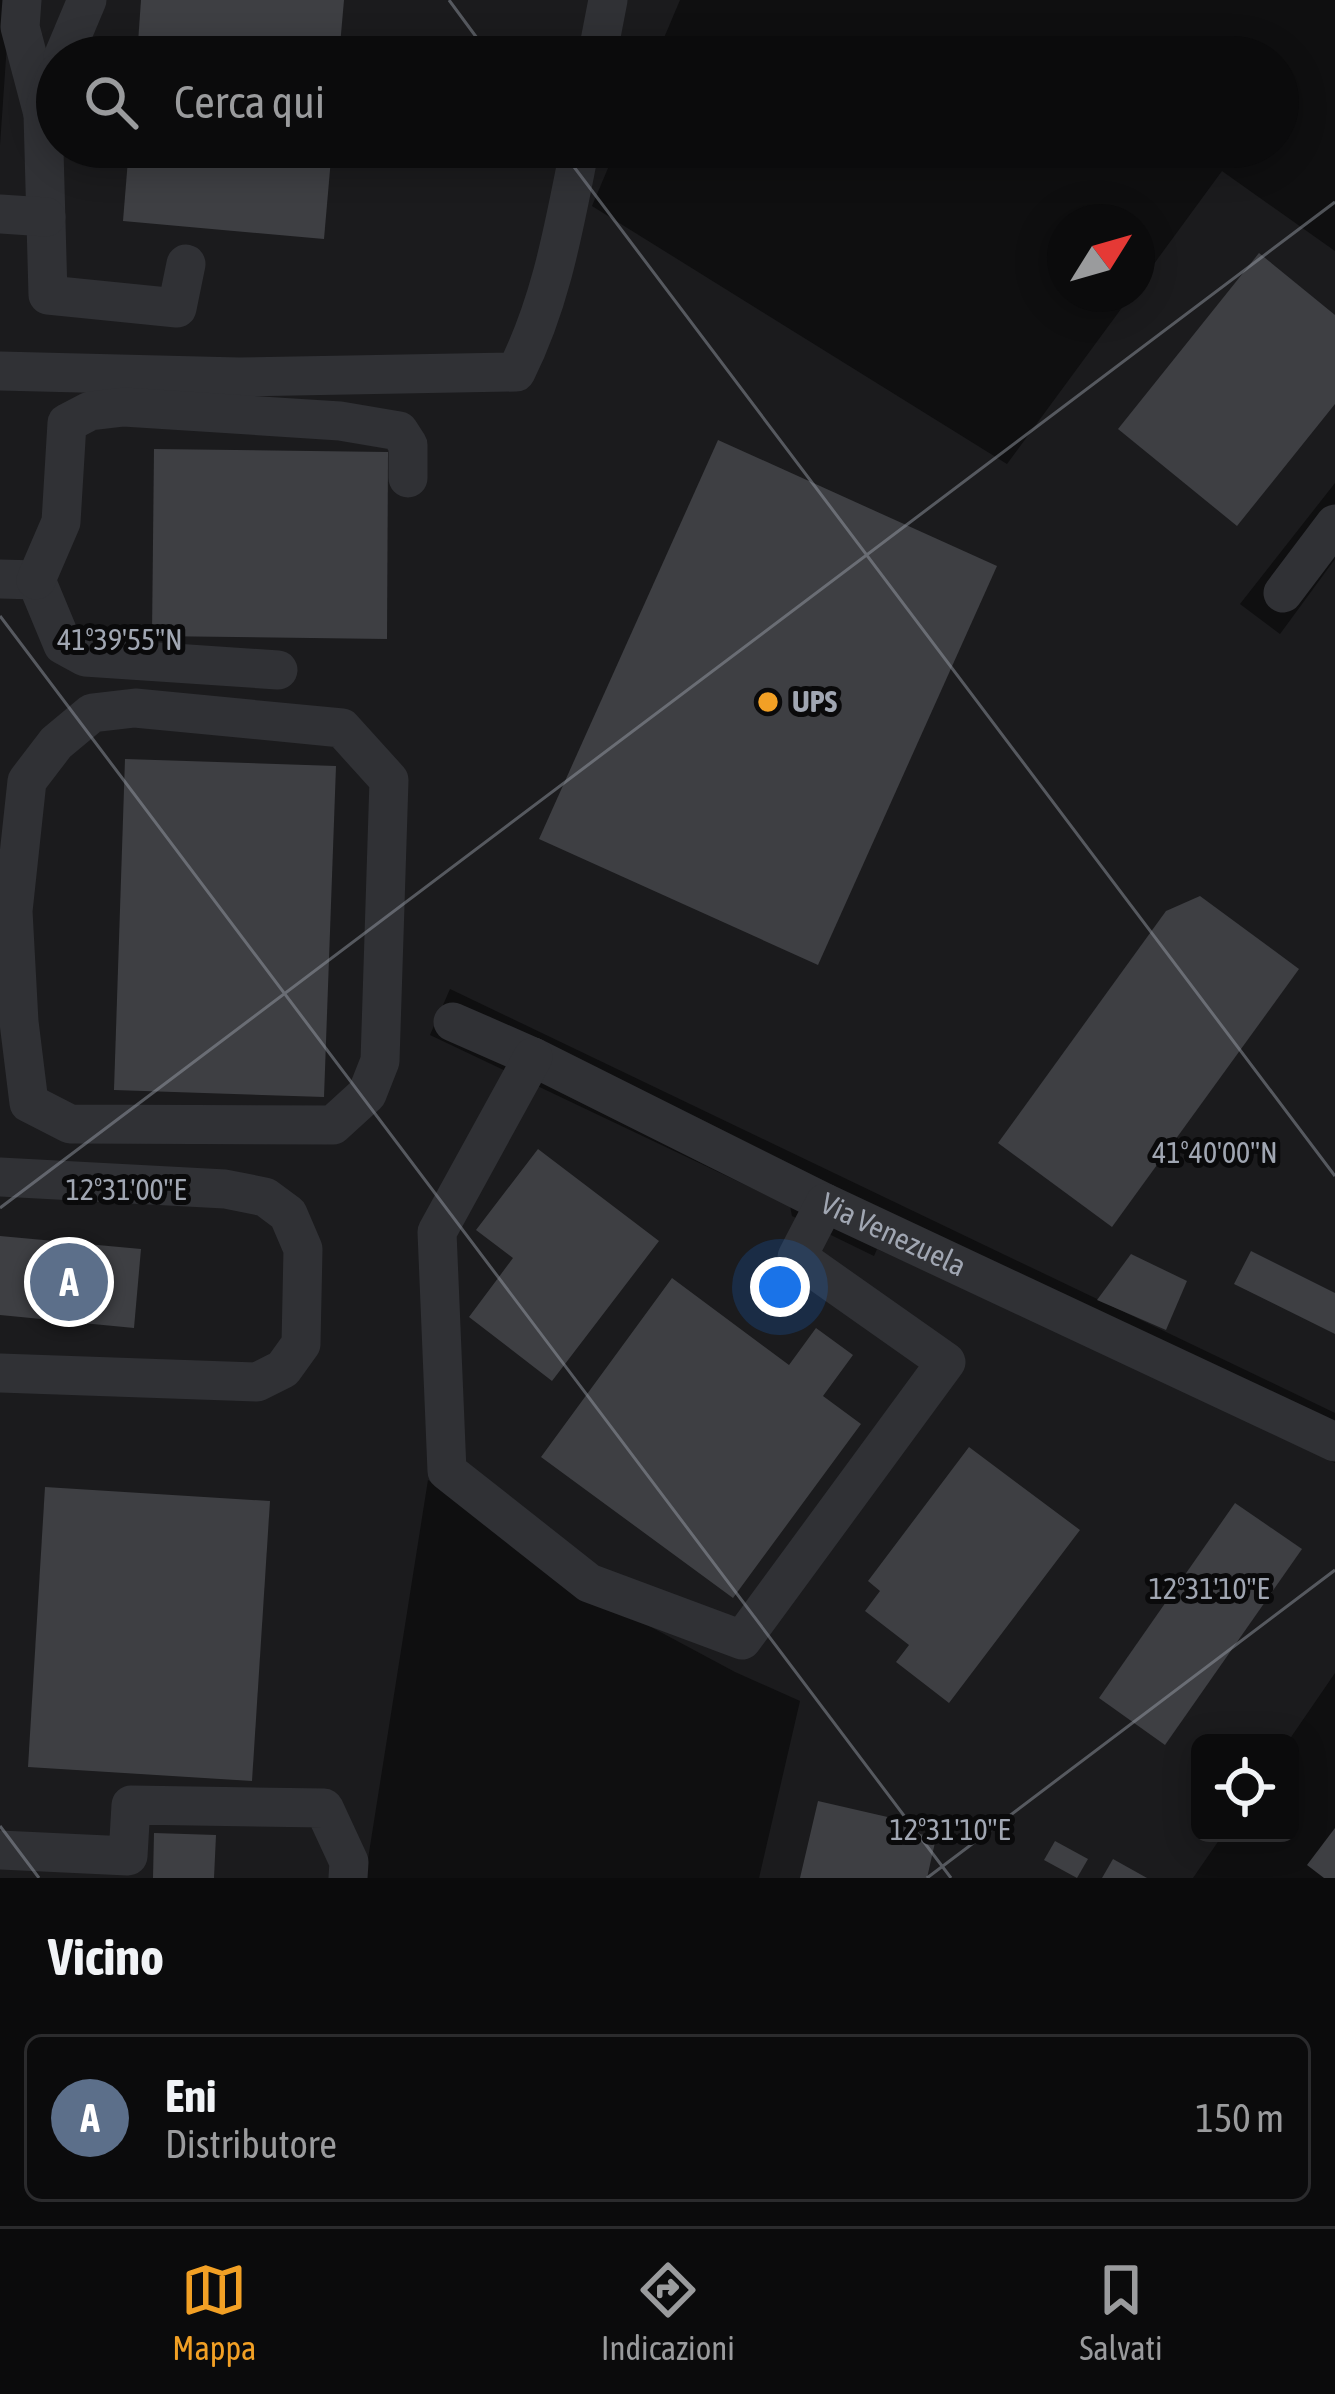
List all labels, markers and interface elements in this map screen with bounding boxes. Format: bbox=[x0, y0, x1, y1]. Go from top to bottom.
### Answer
search box bbox=[36, 36, 1299, 168]
icon: search bbox=[78, 69, 144, 135]
text: Cerca qui bbox=[174, 76, 325, 128]
north arrow bbox=[1047, 204, 1155, 312]
text: 41°39'55"N bbox=[57, 622, 183, 656]
place label: UPS bbox=[792, 684, 837, 718]
marker: UPS bbox=[755, 689, 781, 715]
text: 41°40'00"N bbox=[1152, 1135, 1278, 1169]
text: 12°31'00"E bbox=[66, 1172, 186, 1206]
street label: Via Venezuela bbox=[816, 1185, 971, 1283]
pin: A bbox=[30, 1237, 108, 1327]
your location bbox=[750, 1257, 810, 1317]
text: 12°31'10"E bbox=[1149, 1571, 1269, 1605]
map controls bbox=[1191, 1734, 1299, 1842]
button: locate bbox=[1191, 1734, 1299, 1842]
text: 12°31'10"E bbox=[890, 1812, 1010, 1846]
text: Vicino bbox=[48, 1927, 164, 1986]
text: Eni bbox=[165, 2070, 216, 2122]
text: A bbox=[80, 2096, 100, 2140]
text: 150 m bbox=[1196, 2096, 1284, 2140]
text: Distributore bbox=[165, 2122, 337, 2166]
tab: Mappa bbox=[172, 2257, 256, 2367]
tab: Indicazioni bbox=[601, 2257, 735, 2367]
tab: Salvati bbox=[1079, 2257, 1163, 2367]

